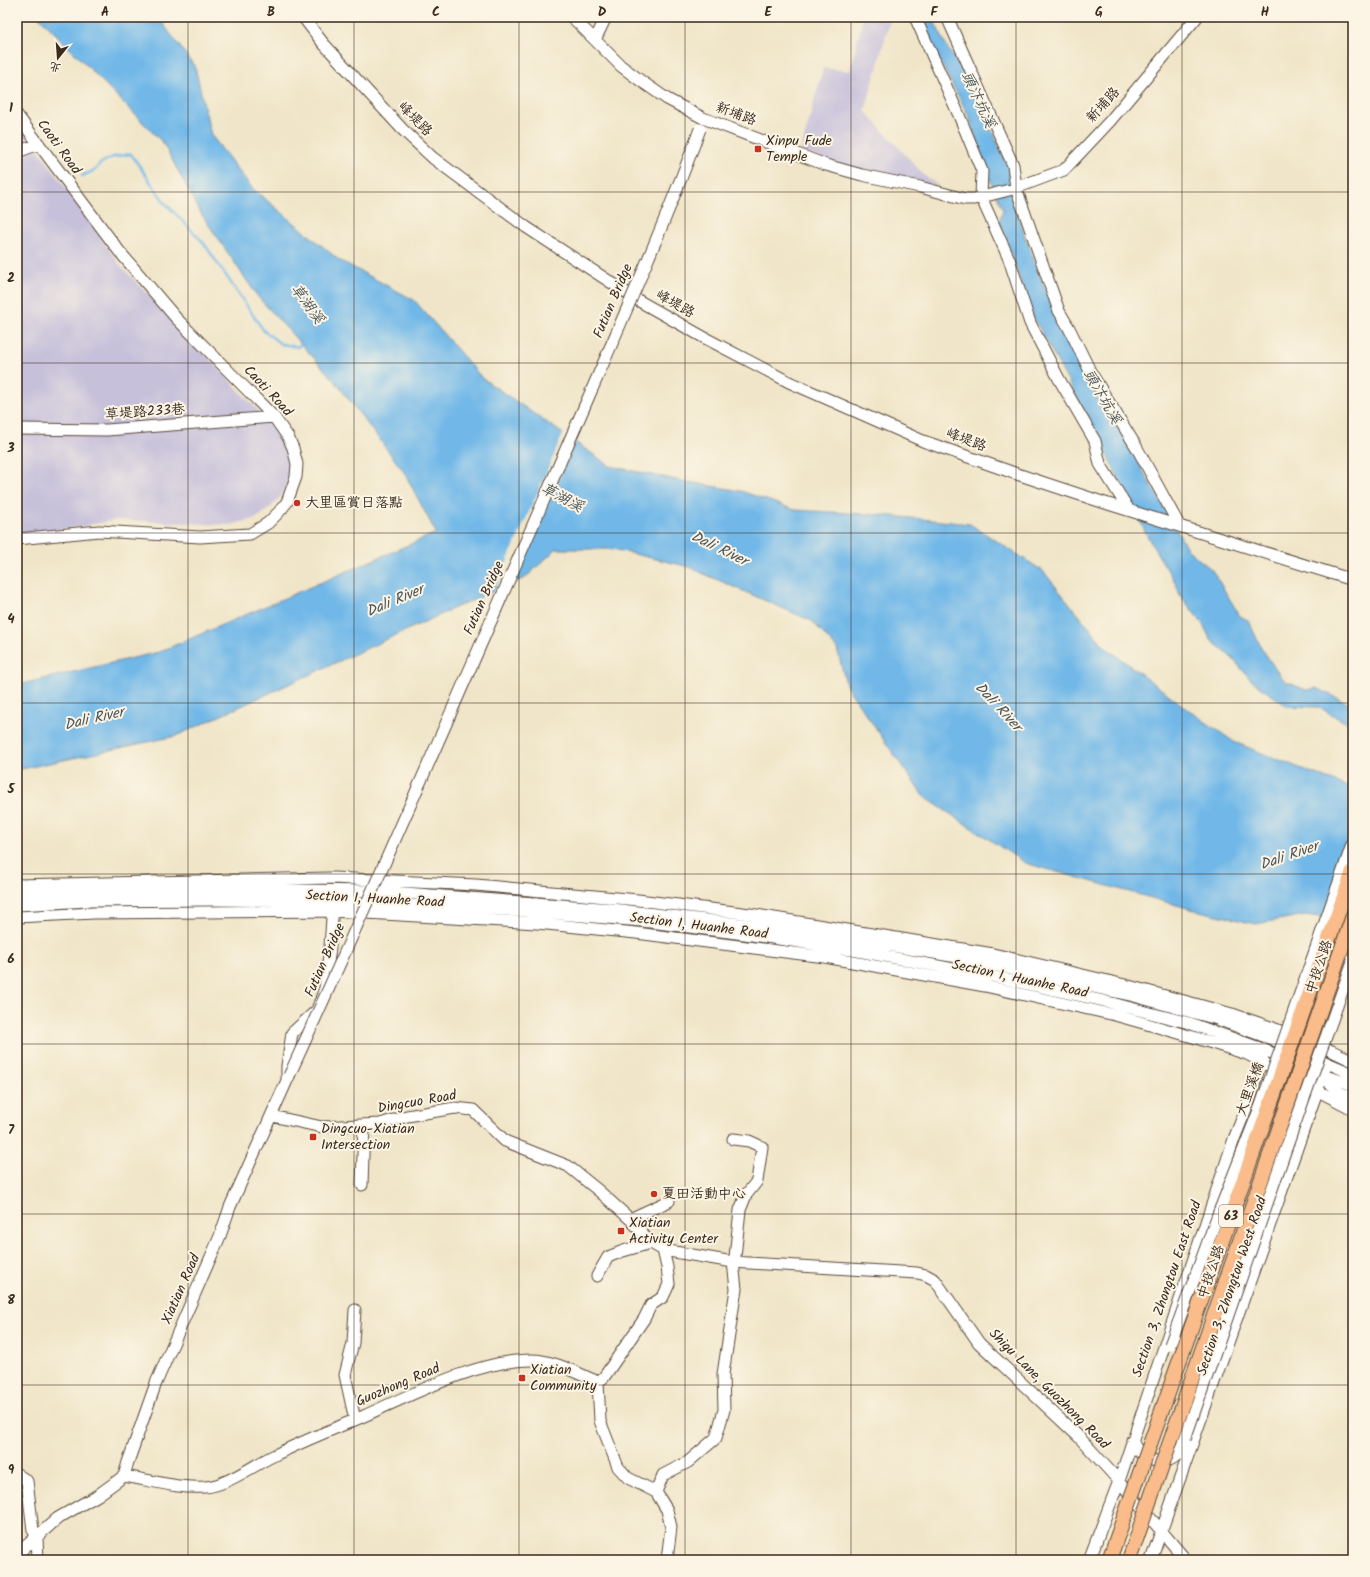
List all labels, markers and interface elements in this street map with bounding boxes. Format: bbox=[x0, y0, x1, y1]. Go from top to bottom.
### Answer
text: A bbox=[101, 2, 109, 23]
text: B bbox=[267, 2, 275, 23]
text: C bbox=[432, 2, 440, 23]
text: D bbox=[598, 2, 607, 23]
text: E bbox=[764, 2, 772, 23]
text: F bbox=[930, 2, 938, 23]
text: G bbox=[1095, 2, 1103, 23]
text: H bbox=[1261, 2, 1270, 23]
north arrow bbox=[38, 38, 78, 78]
text: 北 bbox=[47, 56, 63, 77]
water label: 頭汴坑溪 bbox=[954, 68, 1002, 133]
street label: 新埔路 bbox=[1081, 82, 1125, 128]
street label: 峰堤路 bbox=[392, 96, 438, 142]
street label: 新埔路 bbox=[713, 96, 759, 132]
text: 1 bbox=[9, 98, 13, 119]
street label: Caoti Road bbox=[31, 115, 87, 180]
place label: Xinpu Fude Temple bbox=[766, 130, 833, 168]
marker: Xinpu Fude Temple bbox=[753, 144, 763, 154]
street label: Futian Bridge bbox=[587, 260, 639, 342]
text: 2 bbox=[7, 268, 15, 289]
water label: 草湖溪 bbox=[284, 279, 331, 330]
street label: 峰堤路 bbox=[651, 284, 699, 324]
street label: Caoti Road bbox=[238, 360, 298, 423]
water label: 頭汴坑溪 bbox=[1077, 365, 1128, 430]
street label: 草堤路233巷 bbox=[104, 398, 187, 426]
street label: 峰堤路 bbox=[943, 422, 989, 458]
text: 3 bbox=[6, 438, 15, 459]
water label: 草湖溪 bbox=[536, 477, 588, 520]
place label: 大里區賞日落點 bbox=[305, 492, 403, 514]
marker: 大里區賞日落點 bbox=[292, 498, 302, 508]
water label: Dali River bbox=[687, 525, 754, 574]
street label: Futian Bridge bbox=[458, 557, 510, 639]
water label: Dali River bbox=[363, 577, 430, 624]
text: 4 bbox=[7, 609, 15, 630]
water label: Dali River bbox=[969, 677, 1029, 739]
water label: Dali River bbox=[62, 700, 129, 737]
text: 5 bbox=[7, 779, 16, 800]
water label: Dali River bbox=[1257, 834, 1324, 877]
street label: Section 1, Huanhe Road bbox=[305, 884, 446, 914]
street label: Section 1, Huanhe Road bbox=[629, 907, 770, 946]
street label: Futian Bridge bbox=[299, 919, 351, 1001]
street label: 中投公路 bbox=[1299, 937, 1339, 997]
text: 6 bbox=[7, 949, 15, 970]
street label: Section 1, Huanhe Road bbox=[950, 954, 1091, 1004]
street label: 大里溪橋 bbox=[1230, 1059, 1270, 1119]
street label: Dingcuo Road bbox=[376, 1084, 459, 1120]
place label: Dingcuo-Xiatian Intersection bbox=[321, 1118, 415, 1156]
text: 7 bbox=[8, 1120, 15, 1141]
marker: Dingcuo-Xiatian Intersection bbox=[308, 1132, 318, 1142]
place label: 夏田活動中心 bbox=[662, 1183, 746, 1205]
marker: 夏田活動中心 bbox=[649, 1189, 659, 1199]
street label: Section 3, Zhongtou West Road bbox=[1191, 1193, 1273, 1378]
street label: Section 3, Zhongtou East Road bbox=[1126, 1197, 1208, 1380]
road number: 63 bbox=[1219, 1205, 1243, 1227]
place label: Xiatian Activity Center bbox=[629, 1212, 719, 1250]
marker: Xiatian Activity Center bbox=[616, 1226, 626, 1236]
street label: 中投公路 bbox=[1191, 1242, 1231, 1302]
street label: Xiatian Road bbox=[156, 1249, 207, 1328]
text: 8 bbox=[7, 1290, 15, 1311]
street label: Shigu Lane, Guozhong Road bbox=[983, 1323, 1115, 1455]
street label: Guozhong Road bbox=[353, 1357, 444, 1413]
place label: Xiatian Community bbox=[530, 1359, 597, 1397]
marker: Xiatian Community bbox=[517, 1373, 527, 1383]
text: 9 bbox=[8, 1460, 15, 1481]

